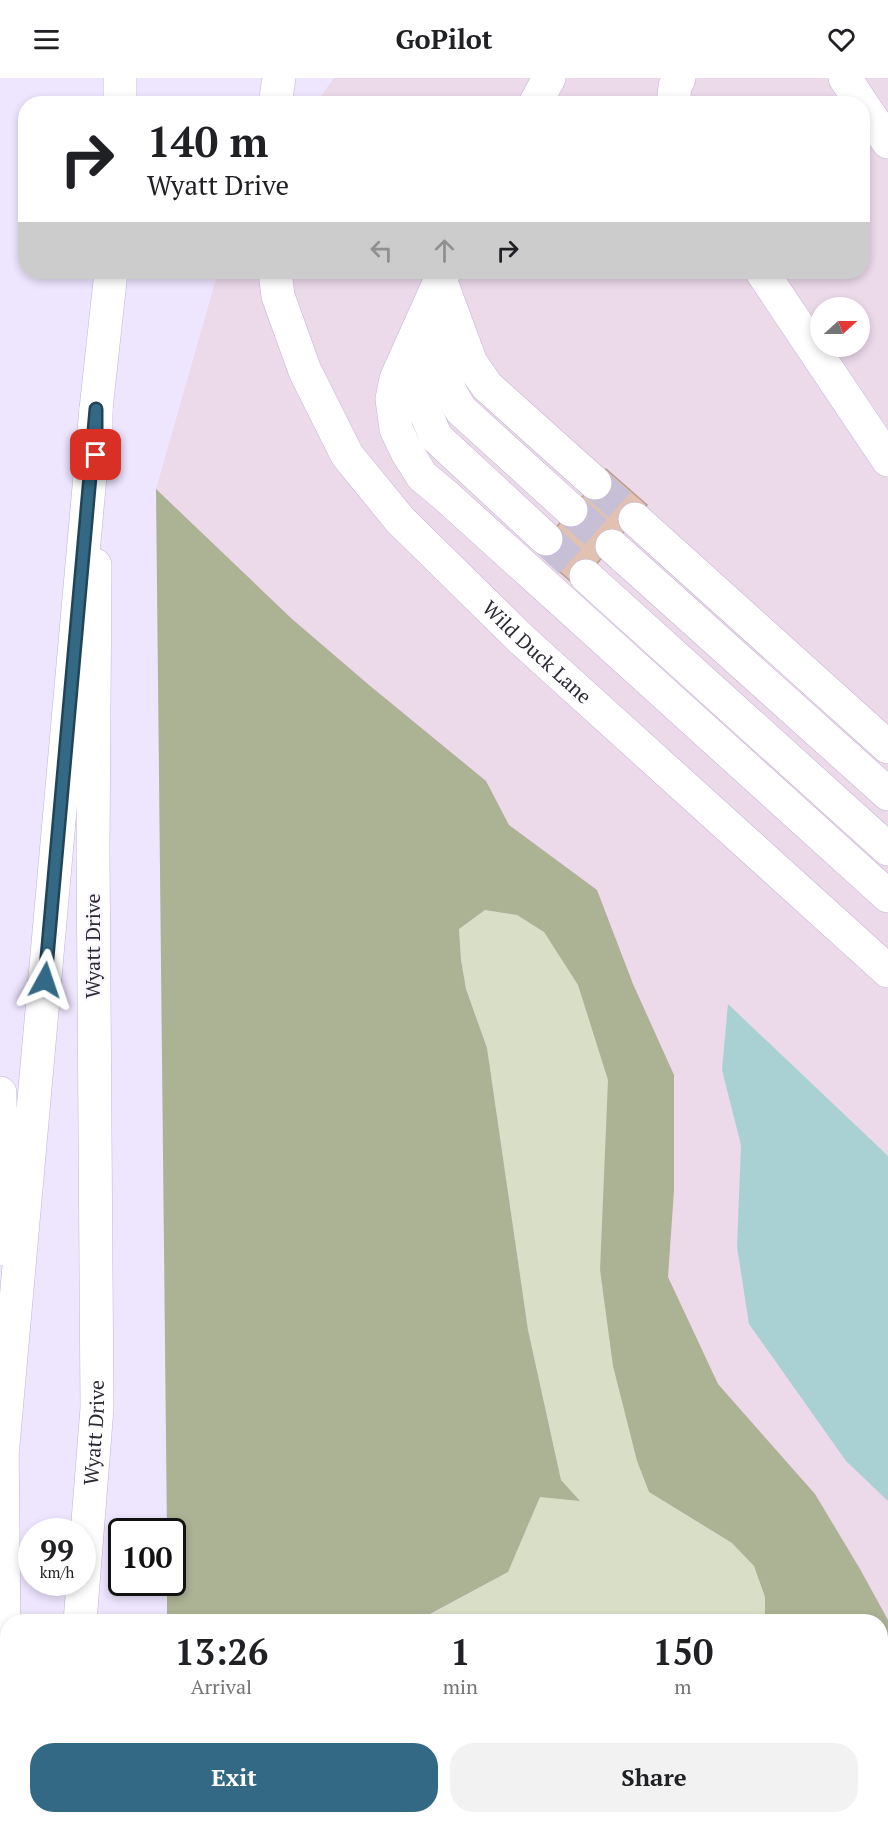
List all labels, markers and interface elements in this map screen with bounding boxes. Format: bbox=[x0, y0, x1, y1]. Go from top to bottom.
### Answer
text: GoPilot bbox=[395, 21, 493, 57]
icon: menu bbox=[30, 23, 63, 56]
icon: heart bbox=[825, 23, 858, 56]
text: 140 m bbox=[147, 113, 268, 169]
icon: right bbox=[48, 120, 126, 198]
text: Wyatt Drive bbox=[147, 167, 289, 203]
icon: left bbox=[365, 234, 398, 267]
icon: ahead bbox=[428, 234, 461, 267]
icon: right bbox=[491, 234, 524, 267]
north arrow bbox=[810, 297, 870, 357]
map controls bbox=[810, 297, 870, 357]
pin bbox=[70, 429, 121, 480]
icon: arrive bbox=[79, 438, 112, 471]
street label: Wild Duck Lane bbox=[477, 594, 598, 709]
street label: Wyatt Drive bbox=[79, 893, 106, 999]
position arrow bbox=[13, 948, 77, 1012]
street label: Wyatt Drive bbox=[77, 1380, 110, 1486]
speed limit sign: 100 bbox=[108, 1518, 186, 1596]
text: 99 bbox=[40, 1530, 74, 1570]
text: km/h bbox=[40, 1562, 74, 1582]
text: 13:26 bbox=[175, 1628, 268, 1675]
text: 1 bbox=[450, 1628, 471, 1675]
text: 150 bbox=[652, 1628, 713, 1675]
text: Arrival bbox=[191, 1673, 252, 1700]
text: min bbox=[443, 1673, 478, 1700]
text: m bbox=[674, 1673, 692, 1700]
button: Exit bbox=[30, 1743, 438, 1812]
button: Share bbox=[450, 1743, 858, 1812]

